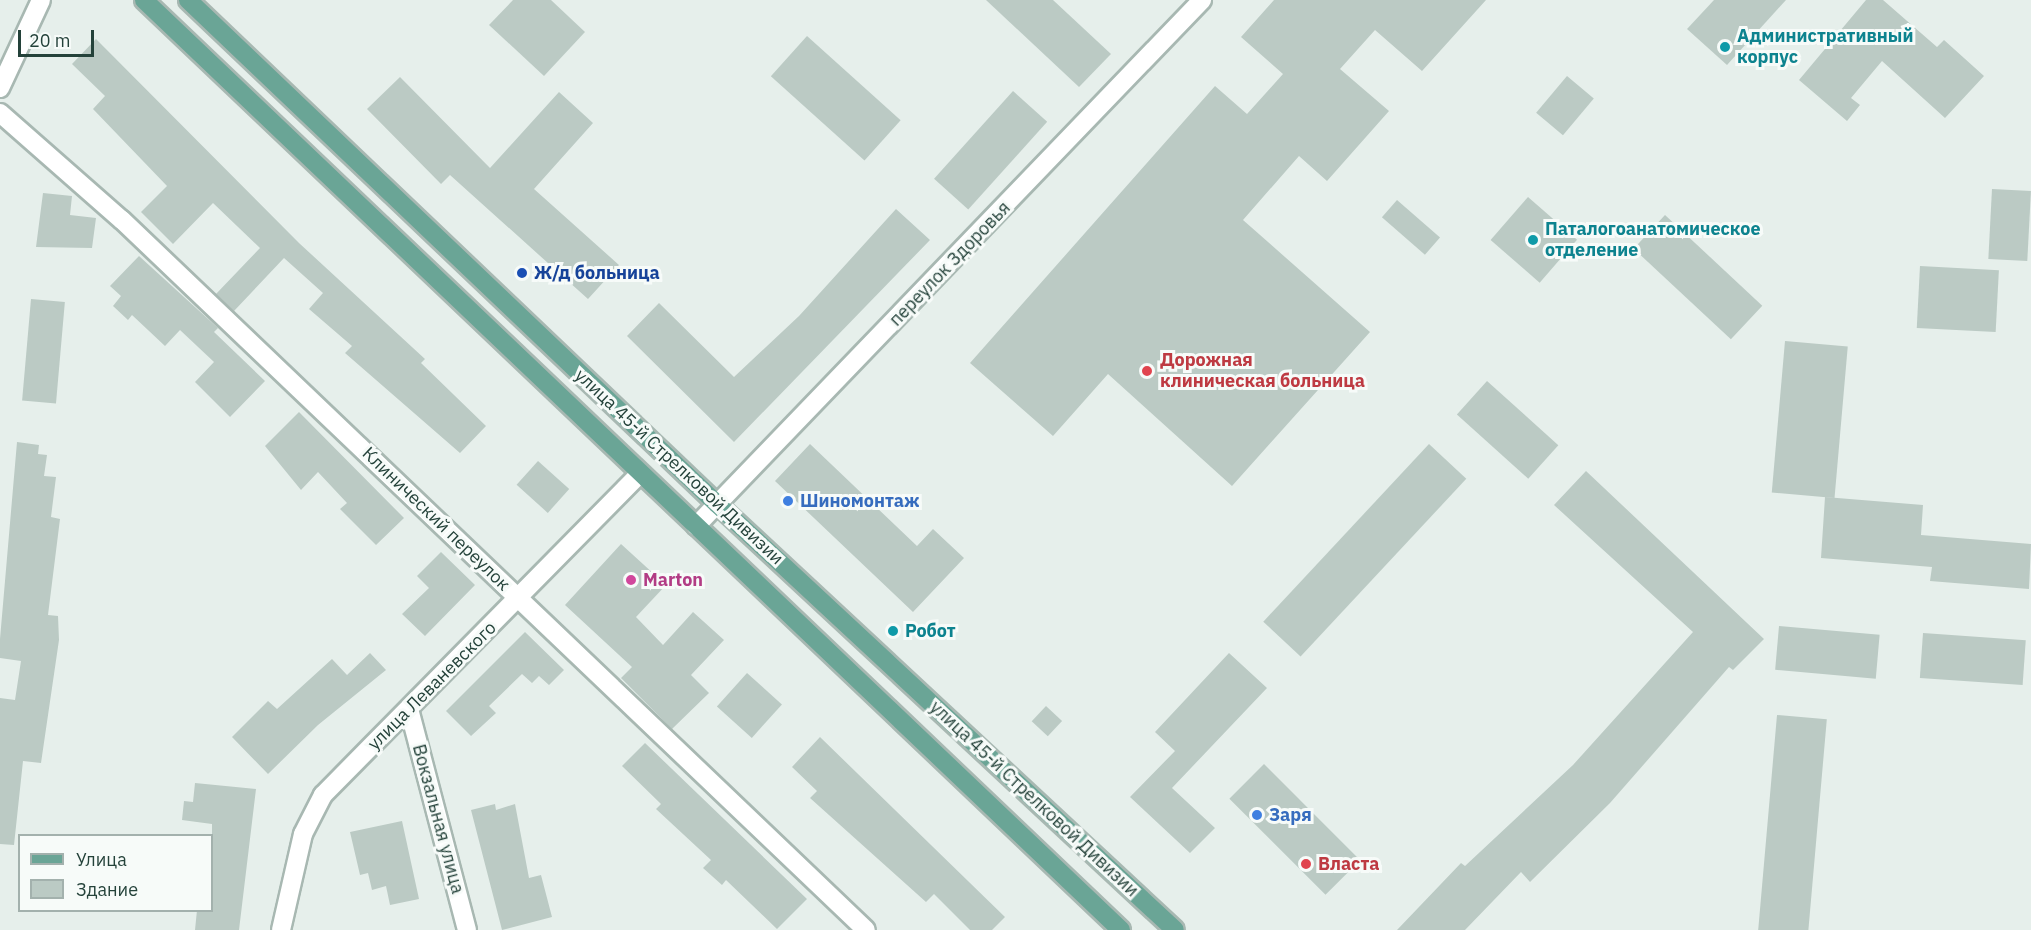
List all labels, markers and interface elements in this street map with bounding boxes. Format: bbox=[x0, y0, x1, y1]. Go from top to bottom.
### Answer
scale bar bbox=[21, 18, 98, 56]
place label: Административный корпус bbox=[1737, 26, 1913, 68]
text: 20 m bbox=[29, 29, 71, 52]
marker: Административный корпус bbox=[1718, 40, 1732, 54]
street label: переулок Здоровья bbox=[885, 197, 1015, 331]
place label: Паталогоанатомическое отделение bbox=[1545, 219, 1761, 262]
marker: Паталогоанатомическое отделение bbox=[1526, 233, 1540, 247]
place label: Ж/д больница bbox=[534, 262, 660, 284]
marker: Ж/д больница bbox=[515, 266, 529, 280]
place label: Дорожная клиническая больница bbox=[1160, 350, 1365, 392]
marker: Дорожная клиническая больница bbox=[1138, 362, 1156, 380]
street label: улица 45-й Стрелковой Дивизии bbox=[570, 365, 788, 569]
street label: Клинический переулок bbox=[358, 443, 514, 595]
place label: Шиномонтаж bbox=[800, 490, 920, 512]
marker: Шиномонтаж bbox=[781, 494, 795, 508]
place label: Marton bbox=[643, 569, 703, 591]
marker: Marton bbox=[624, 573, 638, 587]
street label: улица Леваневского bbox=[363, 617, 501, 755]
place label: Робот bbox=[905, 620, 956, 642]
marker: Робот bbox=[886, 624, 900, 638]
street label: улица 45-й Стрелковой Дивизии bbox=[925, 697, 1143, 901]
street label: Вокзальная улица bbox=[408, 742, 468, 896]
place label: Заря bbox=[1269, 804, 1312, 826]
marker: Заря bbox=[1250, 808, 1264, 822]
legend bbox=[18, 834, 213, 912]
text: Улица bbox=[76, 848, 127, 871]
place label: Власта bbox=[1318, 853, 1380, 875]
marker: Власта bbox=[1299, 857, 1313, 871]
text: Здание bbox=[76, 878, 138, 901]

